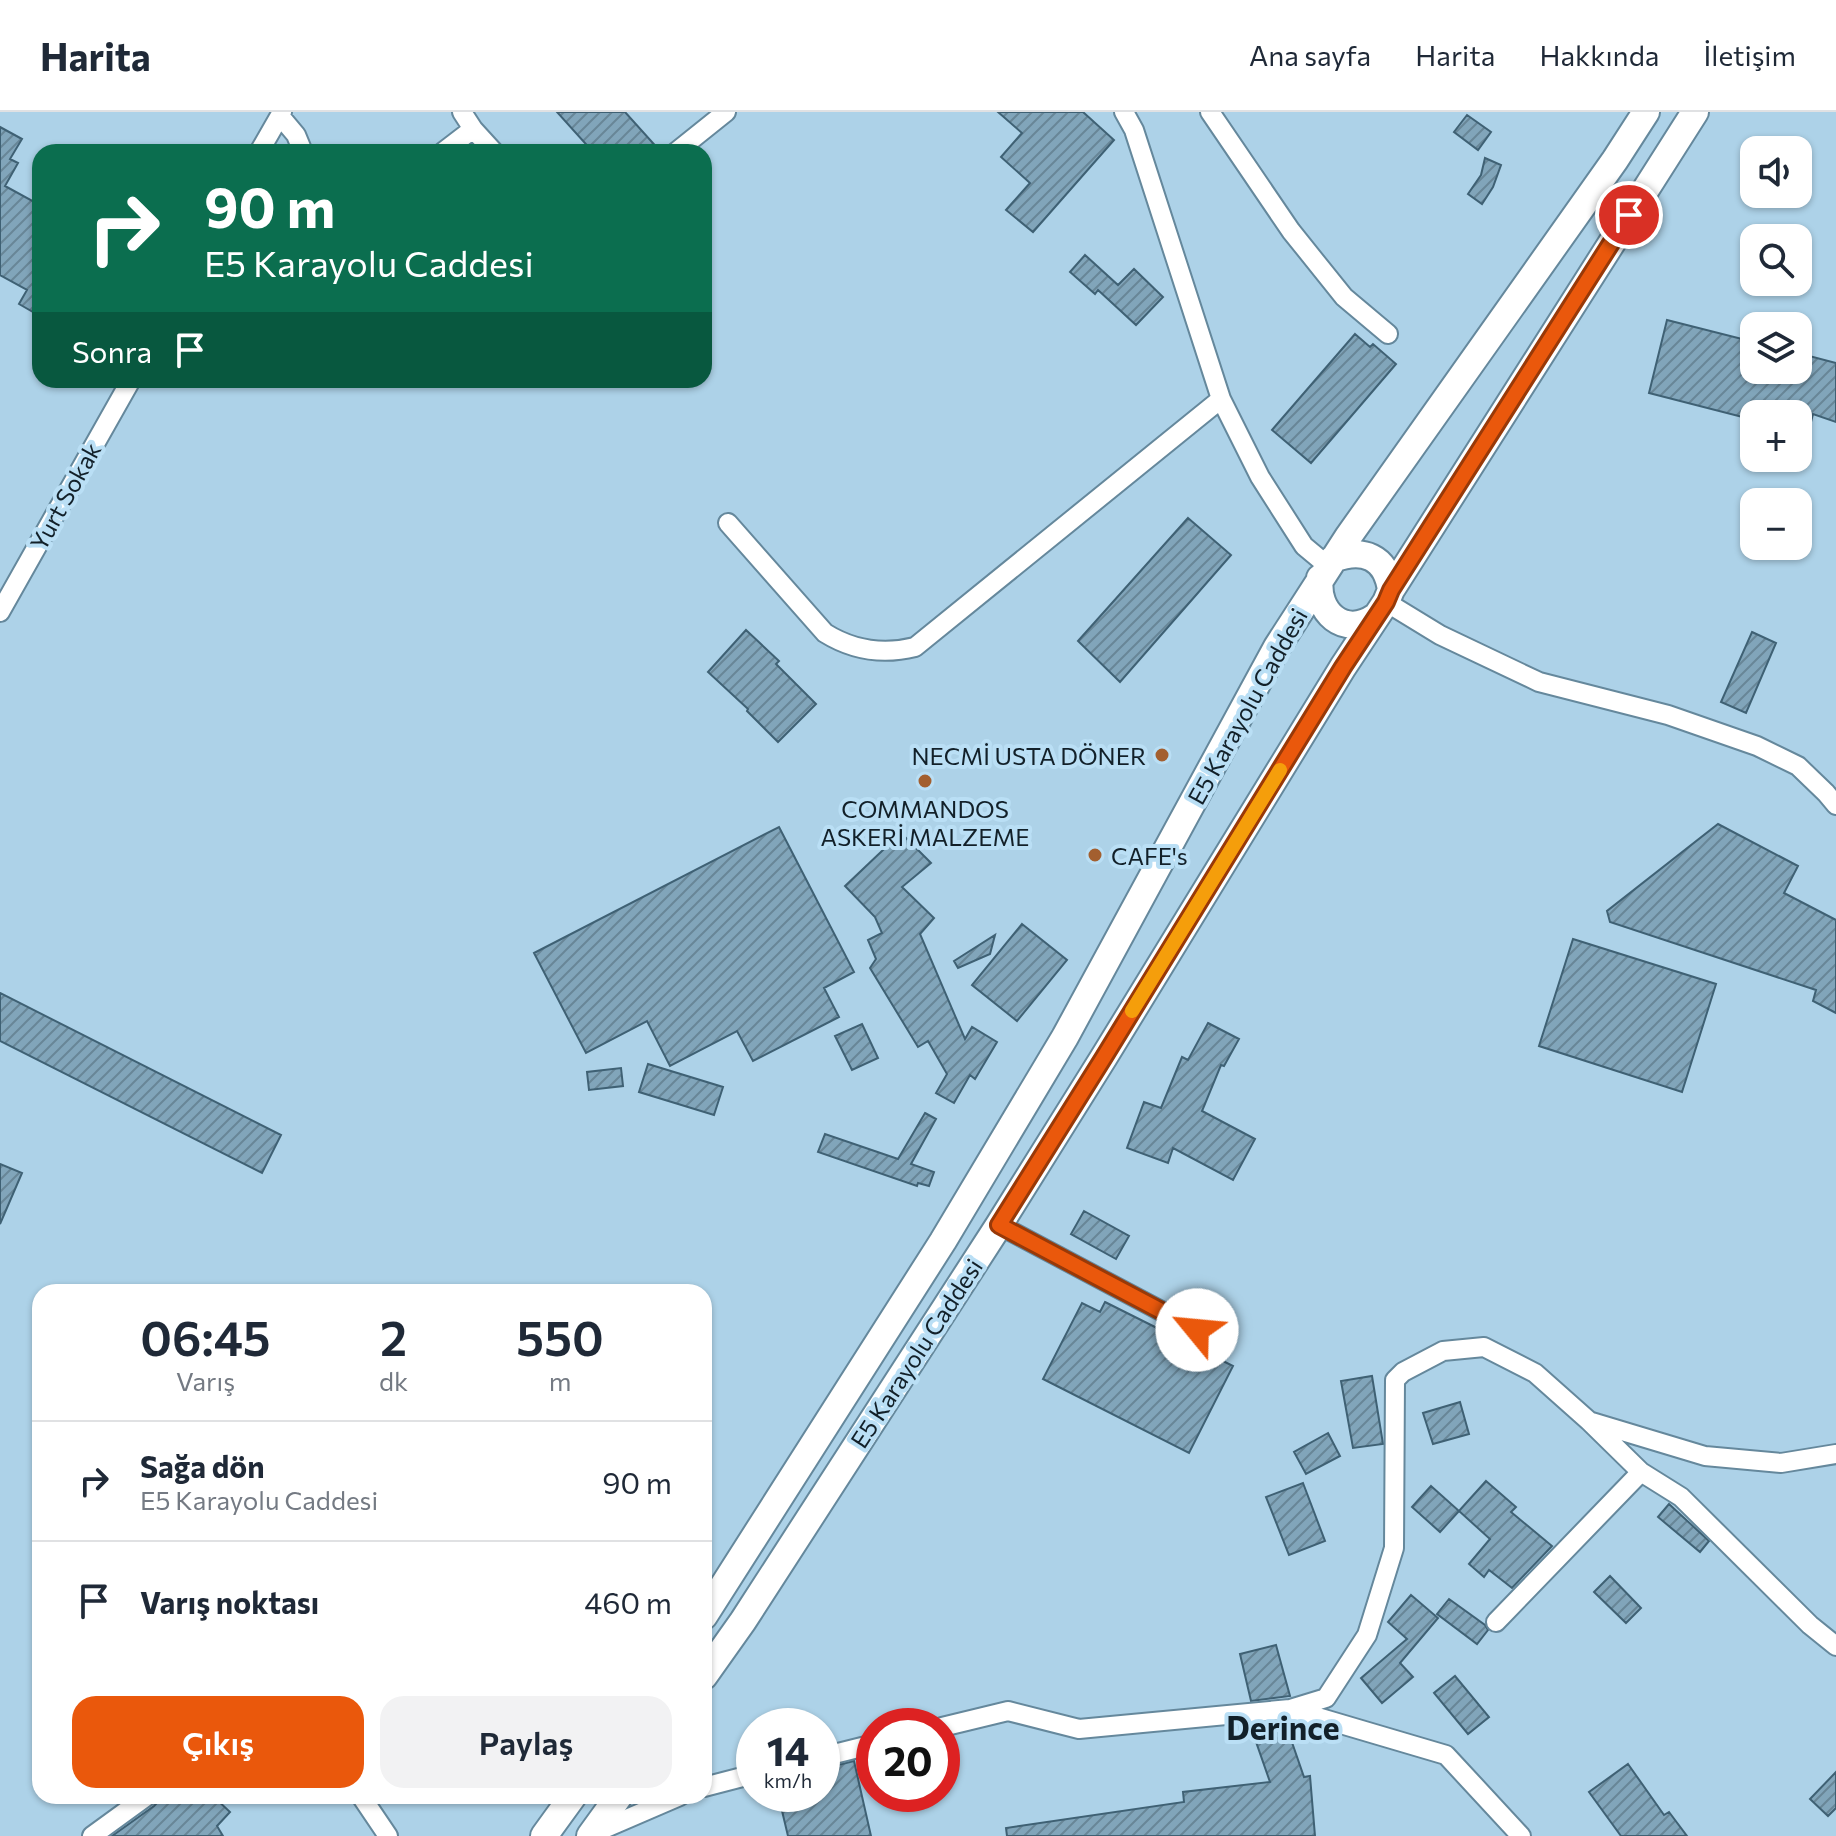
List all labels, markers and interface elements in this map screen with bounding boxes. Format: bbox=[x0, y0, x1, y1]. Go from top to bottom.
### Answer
text: Harita bbox=[40, 32, 151, 79]
text: Ana sayfa bbox=[1249, 38, 1371, 72]
text: Harita bbox=[1415, 38, 1495, 72]
text: Hakkında bbox=[1539, 38, 1659, 72]
text: İletişim bbox=[1703, 38, 1796, 72]
map controls bbox=[1740, 136, 1812, 560]
button: sound bbox=[1740, 136, 1812, 208]
text: 90 m bbox=[204, 171, 335, 240]
icon: right bbox=[72, 176, 176, 280]
pin bbox=[1595, 181, 1663, 249]
icon: arrive bbox=[1607, 193, 1651, 237]
button: search bbox=[1740, 224, 1812, 296]
text: E5 Karayolu Caddesi bbox=[204, 240, 534, 284]
button: layers bbox=[1740, 312, 1812, 384]
icon: arrive bbox=[168, 328, 212, 372]
text: Sonra bbox=[72, 332, 152, 369]
button: + bbox=[1740, 400, 1812, 472]
street label: Yurt Sokak bbox=[24, 437, 106, 555]
button: − bbox=[1740, 488, 1812, 560]
street label: E5 Karayolu Caddesi bbox=[1181, 603, 1313, 809]
place label: NECMİ USTA DÖNER bbox=[911, 741, 1146, 770]
marker: NECMİ USTA DÖNER bbox=[1153, 746, 1171, 764]
marker: COMMANDOS ASKERİ MALZEME bbox=[916, 772, 934, 790]
place label: COMMANDOS ASKERİ MALZEME bbox=[820, 794, 1030, 851]
place label: CAFE's bbox=[1111, 841, 1188, 870]
marker: CAFE's bbox=[1086, 846, 1104, 864]
street label: E5 Karayolu Caddesi bbox=[844, 1253, 988, 1453]
position arrow bbox=[1155, 1288, 1239, 1372]
text: 06:45 bbox=[140, 1307, 271, 1366]
text: 2 bbox=[380, 1307, 407, 1366]
text: 550 bbox=[516, 1307, 604, 1366]
text: Varış bbox=[176, 1365, 235, 1396]
text: dk bbox=[379, 1365, 408, 1396]
text: m bbox=[549, 1365, 571, 1396]
text: Sağa dön bbox=[140, 1447, 265, 1484]
icon: right bbox=[72, 1459, 116, 1503]
text: 90 m bbox=[602, 1463, 672, 1500]
text: E5 Karayolu Caddesi bbox=[140, 1484, 378, 1515]
icon: arrive bbox=[72, 1579, 116, 1623]
text: Varış noktası bbox=[140, 1583, 319, 1620]
text: 460 m bbox=[584, 1583, 672, 1620]
button: Çıkış bbox=[72, 1696, 364, 1788]
button: Paylaş bbox=[380, 1696, 672, 1788]
district label: Derince bbox=[1226, 1707, 1340, 1747]
speed limit sign: 20 bbox=[856, 1708, 960, 1812]
text: 14 bbox=[767, 1725, 809, 1774]
text: km/h bbox=[764, 1768, 812, 1792]

